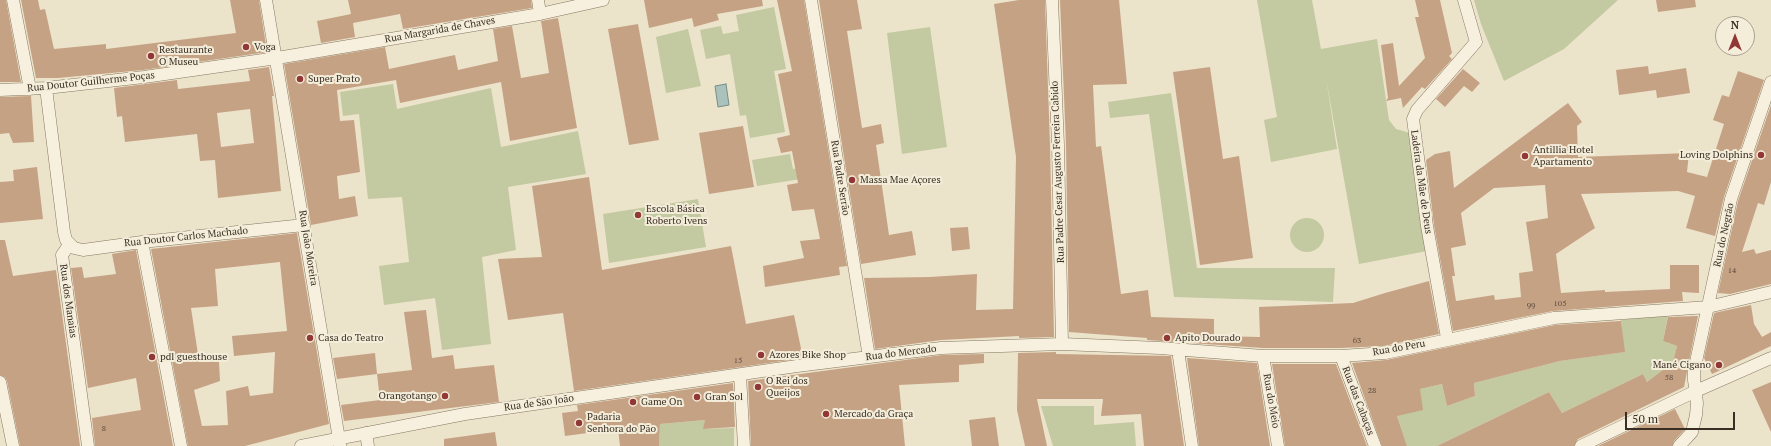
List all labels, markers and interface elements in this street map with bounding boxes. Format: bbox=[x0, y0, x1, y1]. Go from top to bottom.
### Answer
street label: Rua Margarida de Chaves bbox=[384, 14, 496, 46]
north arrow bbox=[1715, 16, 1755, 56]
text: N bbox=[1731, 18, 1739, 32]
place label: Voga bbox=[254, 41, 276, 53]
marker: Voga bbox=[241, 42, 251, 52]
place label: Restaurante O Museu bbox=[159, 44, 213, 68]
marker: Restaurante O Museu bbox=[146, 51, 156, 61]
street label: Rua Doutor Guilherme Poças bbox=[27, 69, 155, 95]
place label: Super Prato bbox=[308, 73, 360, 85]
marker: Super Prato bbox=[295, 74, 305, 84]
street label: Rua Padre Cesar Augusto Ferreira Cabido bbox=[1049, 81, 1067, 263]
street label: Ladeira da Mãe de Deus bbox=[1408, 129, 1434, 235]
street label: Rua Padre Serrão bbox=[828, 139, 852, 217]
place label: Antillia Hotel Apartamento bbox=[1533, 144, 1593, 168]
place label: Loving Dolphins bbox=[1680, 149, 1753, 161]
marker: Loving Dolphins bbox=[1756, 150, 1766, 160]
marker: Antillia Hotel Apartamento bbox=[1520, 151, 1530, 161]
place label: Massa Mae Açores bbox=[860, 174, 941, 186]
marker: Massa Mae Açores bbox=[847, 175, 857, 185]
street label: Rua do Negrão bbox=[1711, 202, 1737, 268]
place label: Escola Básica Roberto Ivens bbox=[646, 203, 707, 226]
street label: Rua João Moreira bbox=[296, 209, 320, 287]
marker: Escola Básica Roberto Ivens bbox=[633, 210, 643, 220]
street label: Rua Doutor Carlos Machado bbox=[123, 225, 249, 249]
street label: Rua dos Manaias bbox=[57, 263, 79, 339]
house number: 14 bbox=[1728, 266, 1736, 276]
house number: 105 bbox=[1554, 299, 1566, 309]
house number: 99 bbox=[1527, 301, 1535, 311]
place label: Casa do Teatro bbox=[318, 332, 384, 344]
place label: Apito Dourado bbox=[1175, 332, 1240, 344]
marker: Casa do Teatro bbox=[305, 333, 315, 343]
marker: Apito Dourado bbox=[1162, 333, 1172, 343]
house number: 63 bbox=[1353, 336, 1361, 346]
street label: Rua do Peru bbox=[1372, 337, 1426, 359]
street label: Rua do Mercado bbox=[865, 343, 937, 363]
place label: Azores Bike Shop bbox=[769, 349, 846, 361]
marker: Azores Bike Shop bbox=[756, 350, 766, 360]
place label: pdl guesthouse bbox=[160, 351, 227, 363]
marker: pdl guesthouse bbox=[147, 352, 157, 362]
house number: 15 bbox=[734, 356, 742, 366]
place label: Mané Cigano bbox=[1653, 359, 1711, 371]
marker: Mané Cigano bbox=[1714, 360, 1724, 370]
street label: Rua das Cabaças bbox=[1339, 365, 1377, 437]
street label: Rua do Meio bbox=[1260, 373, 1282, 429]
house number: 58 bbox=[1665, 373, 1673, 383]
place label: O Rei dos Queijos bbox=[766, 375, 808, 398]
marker: O Rei dos Queijos bbox=[753, 382, 763, 392]
house number: 28 bbox=[1368, 386, 1376, 396]
place label: Orangotango bbox=[379, 390, 437, 402]
marker: Orangotango bbox=[440, 391, 450, 401]
place label: Gran Sol bbox=[705, 391, 743, 403]
street label: Rua de São João bbox=[503, 392, 575, 414]
marker: Gran Sol bbox=[692, 392, 702, 402]
place label: Game On bbox=[641, 396, 682, 408]
marker: Game On bbox=[628, 397, 638, 407]
scale bar bbox=[1627, 404, 1737, 430]
place label: Mercado da Graça bbox=[834, 408, 913, 420]
marker: Mercado da Graça bbox=[821, 409, 831, 419]
place label: Padaria Senhora do Pão bbox=[587, 411, 656, 434]
text: 50 m bbox=[1632, 411, 1658, 426]
marker: Padaria Senhora do Pão bbox=[574, 418, 584, 428]
house number: 8 bbox=[102, 424, 106, 434]

